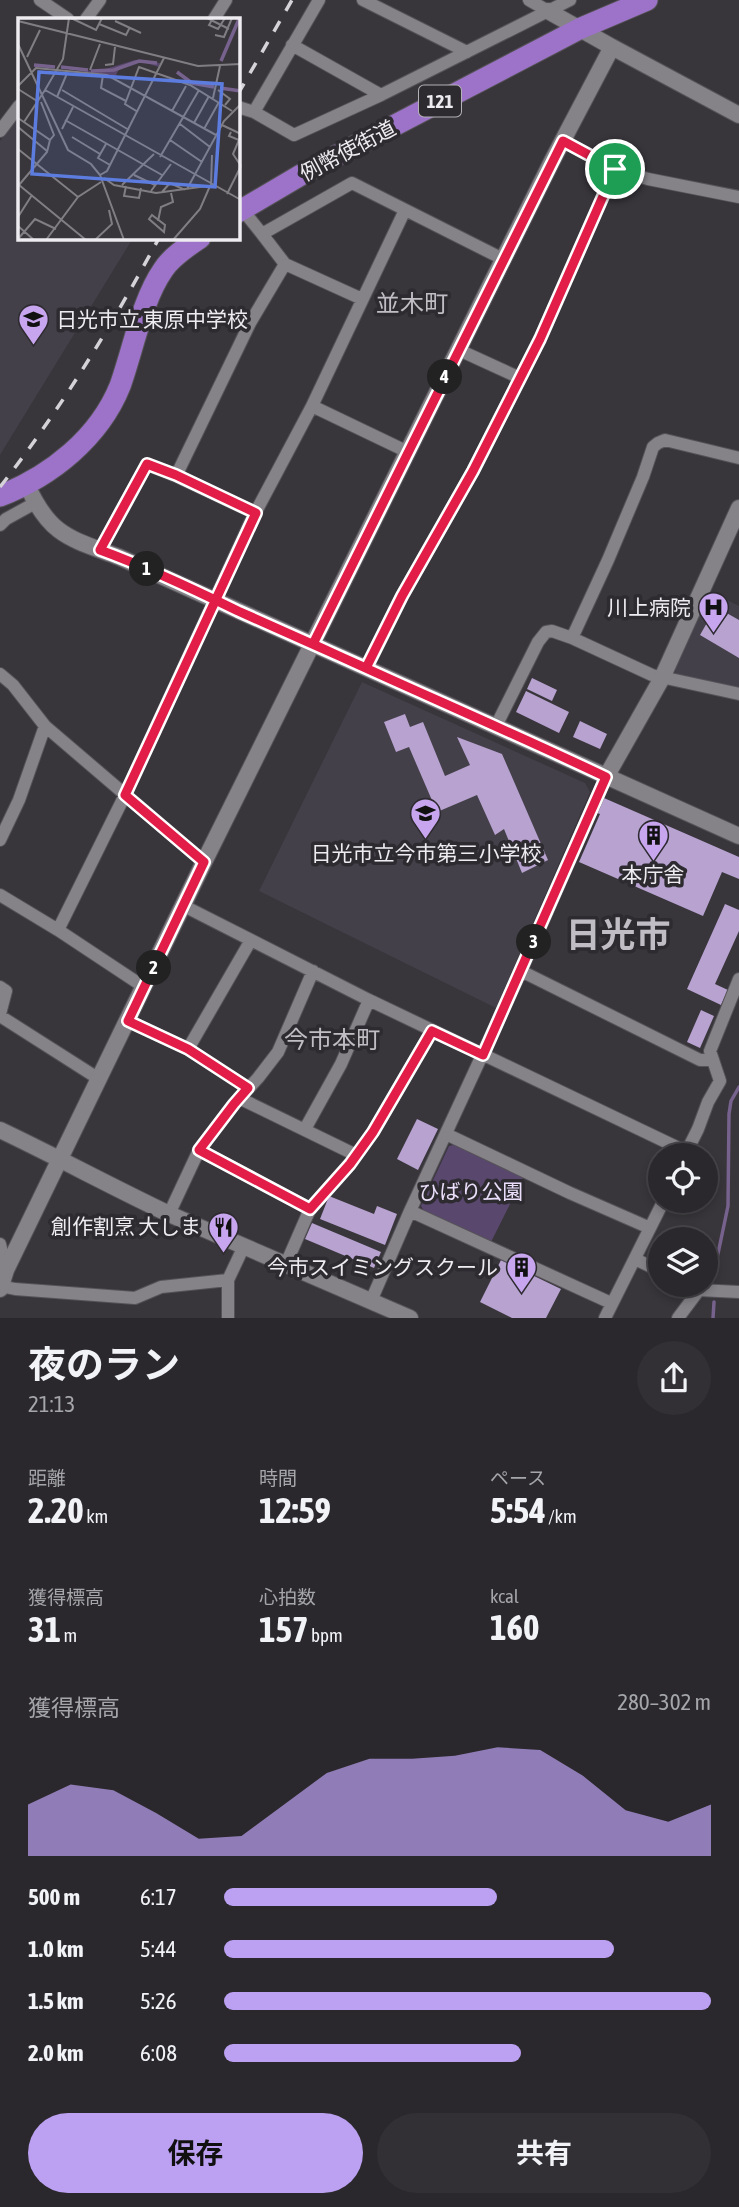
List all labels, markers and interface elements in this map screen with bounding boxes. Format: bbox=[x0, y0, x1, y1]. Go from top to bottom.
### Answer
inset map bbox=[18, 18, 240, 240]
road number: 121 bbox=[419, 86, 461, 116]
street label: 例幣使街道 bbox=[296, 115, 400, 185]
pin bbox=[585, 139, 645, 199]
icon: arrive bbox=[596, 150, 634, 188]
district label: 並木町 bbox=[376, 290, 448, 317]
school or university icon: 日光市立 東原中学校 bbox=[16, 303, 50, 347]
place label: 日光市立 東原中学校 bbox=[56, 307, 248, 331]
pin: 4 bbox=[428, 360, 462, 394]
text: 4 bbox=[440, 365, 449, 387]
pin: 1 bbox=[130, 552, 164, 586]
text: 1 bbox=[142, 557, 151, 579]
hospital icon: 川上病院 bbox=[697, 591, 731, 635]
place label: 川上病院 bbox=[607, 595, 691, 619]
school or university icon: 日光市立今市第三小学校 bbox=[409, 797, 443, 841]
building icon: 本庁舎 bbox=[636, 818, 670, 862]
place label: 日光市立今市第三小学校 bbox=[311, 841, 542, 865]
place label: 本庁舎 bbox=[622, 862, 685, 886]
district label: 日光市 bbox=[565, 914, 671, 954]
pin: 3 bbox=[516, 925, 552, 960]
text: 3 bbox=[529, 930, 538, 952]
pin: 2 bbox=[136, 950, 172, 986]
text: 2 bbox=[149, 956, 158, 978]
district label: 今市本町 bbox=[284, 1026, 380, 1053]
map controls bbox=[648, 1143, 718, 1297]
button: locate bbox=[648, 1143, 718, 1213]
park label: ひばり公園 bbox=[419, 1179, 524, 1203]
restaurant icon: 創作割烹 大しま bbox=[207, 1210, 241, 1254]
place label: 創作割烹 大しま bbox=[51, 1214, 201, 1238]
button: layers bbox=[648, 1227, 718, 1297]
building icon: 今市スイミングスクール bbox=[504, 1251, 538, 1295]
place label: 今市スイミングスクール bbox=[267, 1255, 498, 1279]
button: share bbox=[637, 1341, 711, 1415]
text: 夜のラン bbox=[28, 1343, 180, 1386]
text: 21:13 bbox=[28, 1391, 75, 1417]
text: 距離 bbox=[28, 1467, 66, 1489]
text: 時間 bbox=[259, 1467, 297, 1489]
text: ペース bbox=[490, 1467, 546, 1489]
text: 2.20 bbox=[28, 1490, 84, 1530]
text: 12:59 bbox=[259, 1490, 331, 1530]
text: 5:54 bbox=[490, 1490, 546, 1530]
text: km bbox=[84, 1505, 108, 1527]
text: /km bbox=[546, 1505, 577, 1527]
text: kcal bbox=[490, 1585, 519, 1607]
text: 獲得標高 bbox=[28, 1586, 104, 1608]
text: 心拍数 bbox=[259, 1586, 316, 1608]
text: 160 bbox=[490, 1607, 539, 1647]
text: 31 bbox=[28, 1609, 61, 1649]
text: 157 bbox=[259, 1609, 308, 1649]
text: m bbox=[61, 1624, 77, 1646]
text: bpm bbox=[308, 1624, 343, 1646]
text: 280–302 m bbox=[617, 1689, 711, 1715]
text: 獲得標高 bbox=[28, 1695, 120, 1721]
text: 500 m bbox=[28, 1884, 80, 1910]
text: 6:17 bbox=[140, 1884, 177, 1910]
text: 1.0 km bbox=[28, 1936, 84, 1962]
text: 5:44 bbox=[140, 1936, 177, 1962]
text: 1.5 km bbox=[28, 1988, 84, 2014]
text: 5:26 bbox=[140, 1988, 177, 2014]
text: 2.0 km bbox=[28, 2040, 84, 2066]
text: 6:08 bbox=[140, 2040, 177, 2066]
button: 保存 bbox=[28, 2113, 363, 2193]
button: 共有 bbox=[377, 2113, 711, 2193]

